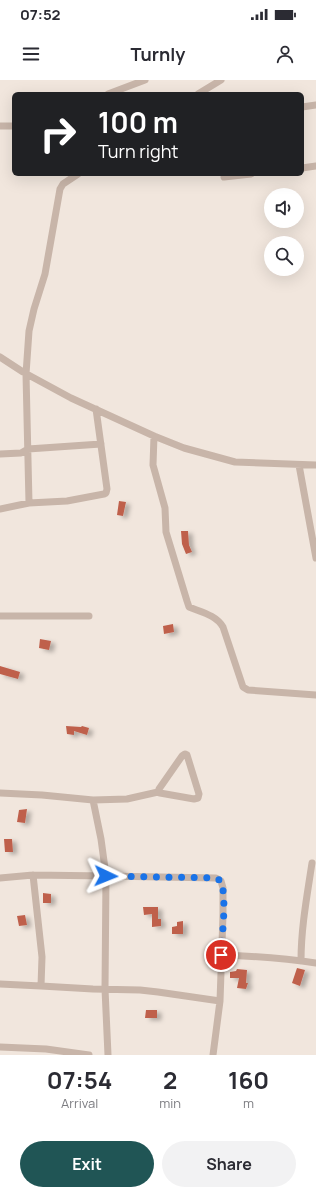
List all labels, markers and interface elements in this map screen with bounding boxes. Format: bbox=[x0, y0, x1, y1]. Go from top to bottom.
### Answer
text: 07:52 bbox=[20, 4, 60, 25]
text: Turnly bbox=[131, 42, 185, 66]
icon: menu bbox=[20, 43, 42, 65]
icon: person bbox=[274, 43, 296, 65]
text: 100 m bbox=[98, 103, 178, 141]
icon: right bbox=[32, 108, 84, 160]
text: Turn right bbox=[98, 139, 179, 163]
map controls bbox=[264, 188, 304, 276]
button: sound bbox=[264, 188, 304, 228]
button: search bbox=[264, 236, 304, 276]
position arrow bbox=[85, 855, 127, 897]
pin bbox=[204, 938, 238, 972]
icon: arrive bbox=[210, 944, 232, 966]
text: 07:54 bbox=[47, 1063, 112, 1096]
text: 2 bbox=[163, 1063, 177, 1096]
text: 160 bbox=[228, 1063, 269, 1096]
text: Arrival bbox=[61, 1094, 98, 1112]
text: min bbox=[159, 1094, 181, 1112]
text: m bbox=[243, 1094, 254, 1112]
button: Exit bbox=[20, 1141, 154, 1187]
button: Share bbox=[162, 1141, 296, 1187]

